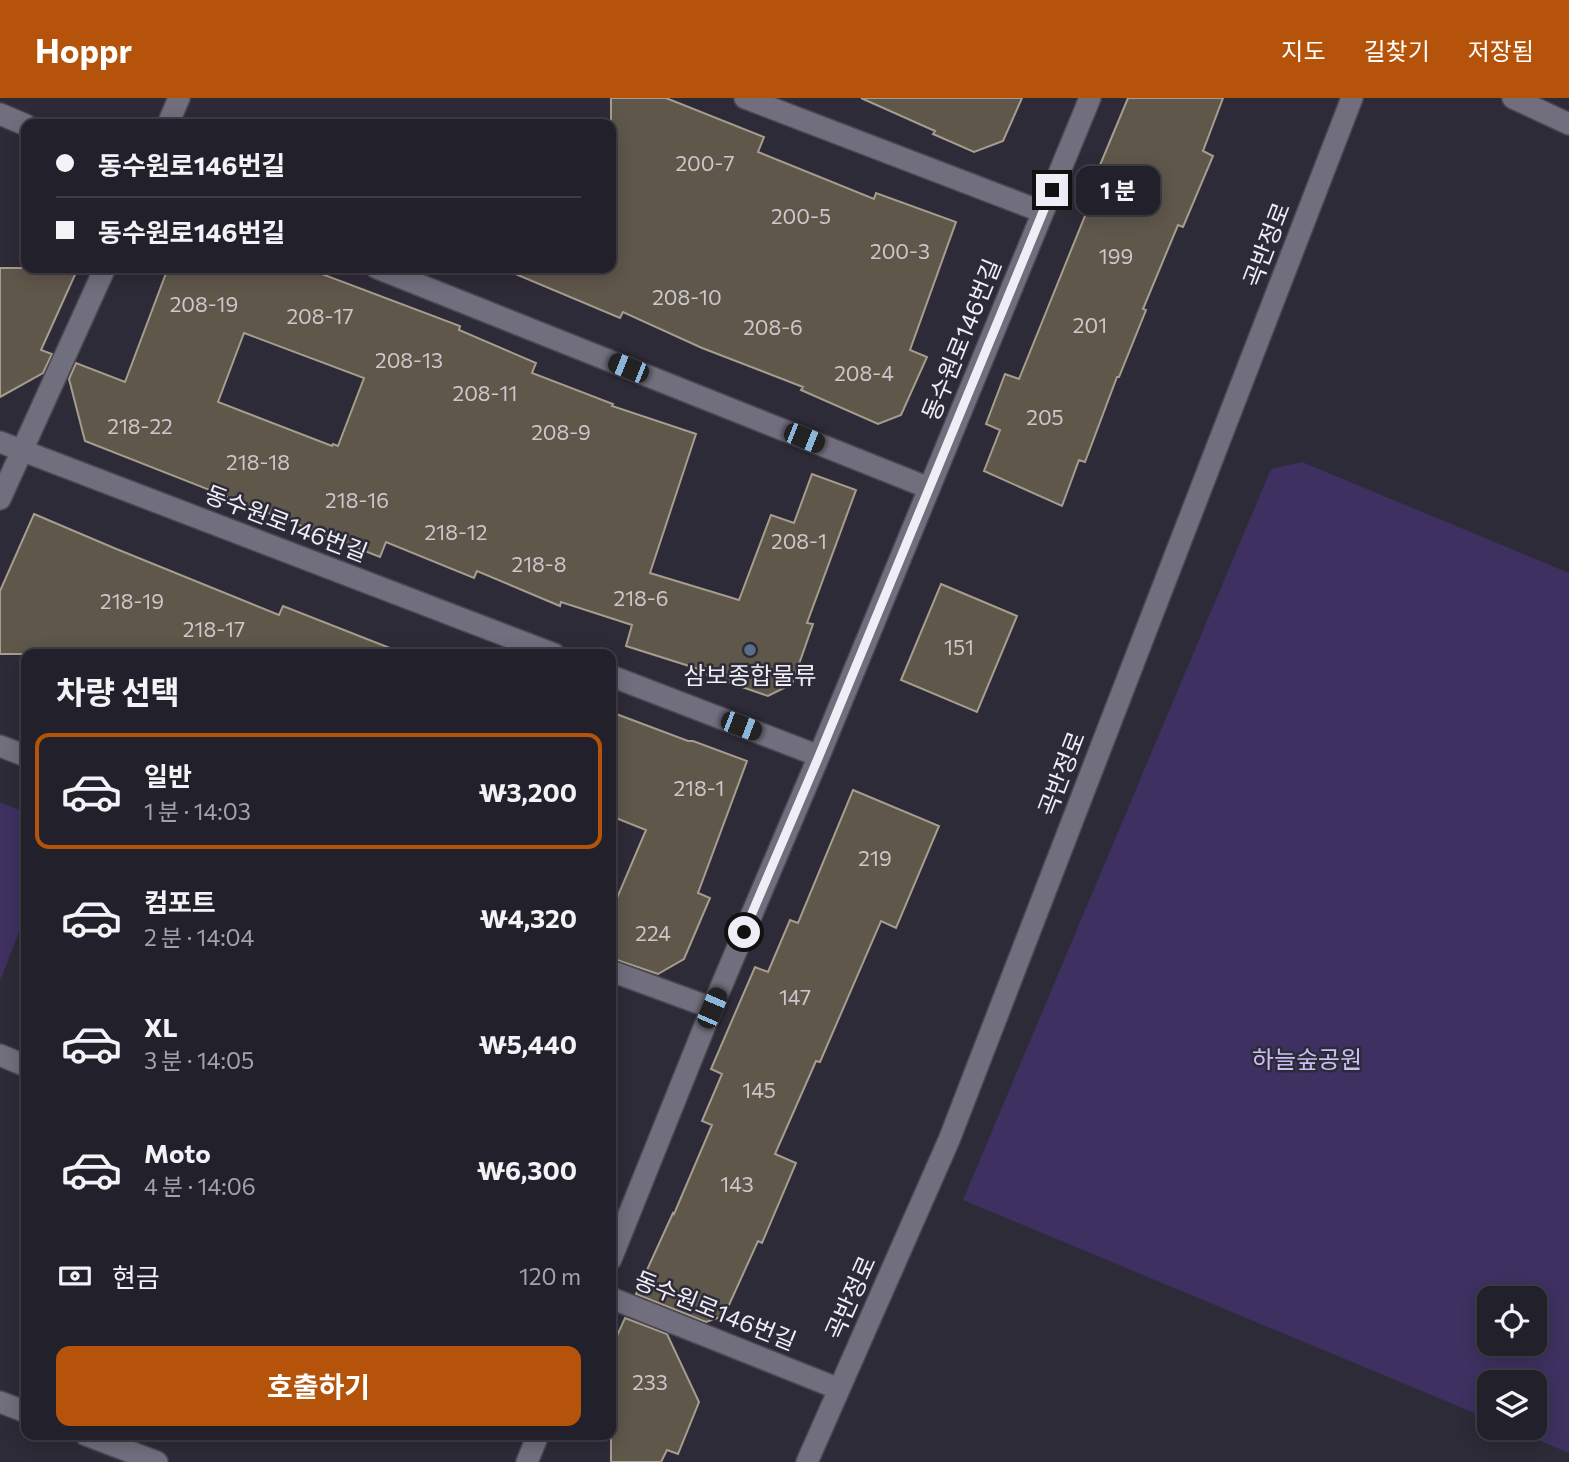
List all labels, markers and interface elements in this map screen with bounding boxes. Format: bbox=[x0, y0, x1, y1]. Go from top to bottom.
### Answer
text: Hoppr bbox=[35, 29, 132, 70]
text: 지도 bbox=[1281, 36, 1326, 65]
text: 길찾기 bbox=[1364, 36, 1430, 65]
text: 저장됨 bbox=[1468, 36, 1534, 65]
text: 동수원로146번길 bbox=[98, 149, 285, 180]
house number: 200-7 bbox=[676, 150, 734, 175]
callout: 1 분 bbox=[1076, 166, 1160, 214]
route end bbox=[1036, 174, 1068, 206]
text: 1 분 bbox=[1100, 176, 1136, 204]
street label: 곡반정로 bbox=[1236, 198, 1295, 291]
house number: 200-5 bbox=[771, 203, 831, 228]
text: 동수원로146번길 bbox=[98, 216, 285, 247]
house number: 200-3 bbox=[870, 238, 930, 263]
house number: 199 bbox=[1099, 243, 1133, 268]
street label: 동수원로146번길 bbox=[915, 254, 1006, 424]
house number: 208-10 bbox=[652, 284, 722, 309]
house number: 208-19 bbox=[170, 291, 238, 316]
house number: 208-17 bbox=[287, 303, 353, 328]
house number: 201 bbox=[1073, 312, 1107, 337]
house number: 208-6 bbox=[743, 314, 803, 339]
house number: 208-13 bbox=[375, 347, 443, 372]
car bbox=[605, 350, 652, 386]
house number: 208-4 bbox=[834, 360, 894, 385]
house number: 208-11 bbox=[453, 380, 517, 405]
house number: 205 bbox=[1026, 404, 1064, 429]
house number: 218-22 bbox=[107, 413, 173, 438]
house number: 208-9 bbox=[531, 419, 591, 444]
car bbox=[781, 420, 828, 456]
house number: 218-18 bbox=[226, 449, 290, 474]
street label: 동수원로146번길 bbox=[201, 478, 372, 567]
house number: 218-16 bbox=[325, 487, 389, 512]
house number: 218-12 bbox=[425, 519, 487, 544]
house number: 208-1 bbox=[771, 528, 827, 553]
house number: 218-8 bbox=[512, 551, 567, 576]
house number: 218-6 bbox=[614, 585, 669, 610]
house number: 218-19 bbox=[100, 588, 164, 613]
house number: 218-17 bbox=[183, 616, 245, 641]
house number: 151 bbox=[944, 634, 974, 659]
marker: 삼보종합물류 bbox=[742, 642, 758, 658]
place label: 삼보종합물류 bbox=[684, 660, 816, 689]
text: 차량 선택 bbox=[56, 671, 180, 711]
car bbox=[718, 709, 765, 743]
street label: 곡반정로 bbox=[1031, 727, 1090, 820]
icon: car bbox=[60, 760, 123, 823]
text: 일반 bbox=[144, 760, 192, 791]
house number: 218-1 bbox=[673, 775, 725, 800]
text: ₩3,200 bbox=[479, 776, 577, 807]
text: 1 분 · 14:03 bbox=[144, 797, 251, 825]
house number: 219 bbox=[858, 845, 892, 870]
icon: car bbox=[60, 886, 123, 949]
text: 컴포트 bbox=[144, 886, 216, 917]
text: ₩4,320 bbox=[480, 902, 577, 933]
route start bbox=[728, 916, 760, 948]
house number: 224 bbox=[635, 920, 671, 945]
text: 2 분 · 14:04 bbox=[144, 923, 254, 951]
house number: 147 bbox=[779, 984, 811, 1009]
car bbox=[695, 985, 730, 1031]
text: XL bbox=[144, 1011, 178, 1042]
icon: car bbox=[60, 1012, 123, 1075]
text: ₩5,440 bbox=[479, 1028, 577, 1059]
park label: 하늘숲공원 bbox=[1252, 1044, 1362, 1073]
text: 3 분 · 14:05 bbox=[144, 1046, 254, 1074]
house number: 145 bbox=[742, 1077, 776, 1102]
text: Moto bbox=[144, 1137, 211, 1168]
icon: car bbox=[60, 1138, 123, 1201]
text: ₩6,300 bbox=[477, 1154, 577, 1185]
house number: 143 bbox=[720, 1171, 754, 1196]
text: 4 분 · 14:06 bbox=[144, 1172, 256, 1200]
street label: 곡반정로 bbox=[818, 1251, 881, 1344]
icon: cash bbox=[56, 1257, 94, 1295]
text: 현금 bbox=[112, 1261, 160, 1292]
text: 120 m bbox=[519, 1262, 581, 1290]
street label: 동수원로146번길 bbox=[631, 1264, 801, 1355]
map controls bbox=[1477, 1286, 1547, 1440]
button: locate bbox=[1477, 1286, 1547, 1356]
button: 호출하기 bbox=[56, 1346, 581, 1426]
house number: 233 bbox=[632, 1369, 668, 1394]
button: layers bbox=[1477, 1370, 1547, 1440]

